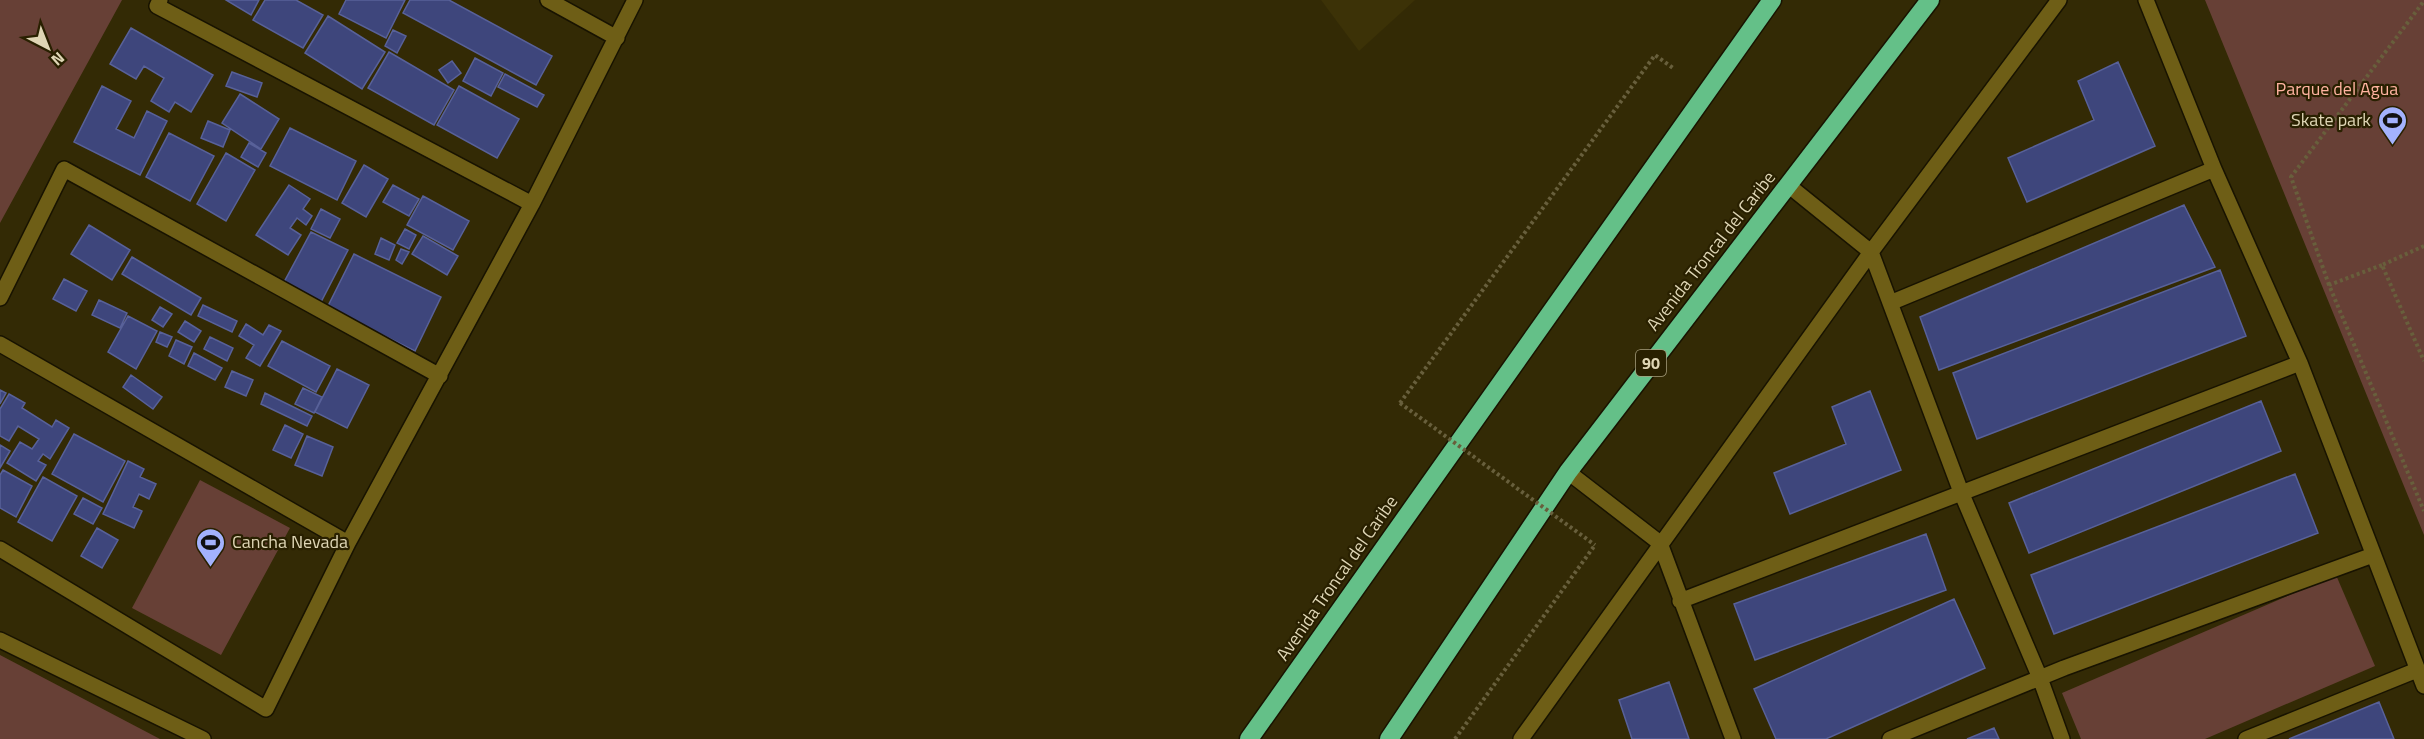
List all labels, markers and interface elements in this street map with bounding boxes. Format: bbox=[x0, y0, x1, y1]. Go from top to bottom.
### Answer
north arrow bbox=[18, 18, 78, 78]
text: N bbox=[46, 47, 70, 72]
park label: Parque del Agua bbox=[2276, 75, 2398, 102]
sports icon: Skate park bbox=[2376, 104, 2408, 146]
place label: Skate park bbox=[2291, 106, 2371, 133]
street label: Avenida Troncal del Caribe bbox=[1639, 165, 1782, 336]
road number: 90 bbox=[1636, 350, 1666, 376]
street label: Avenida Troncal del Caribe bbox=[1269, 489, 1404, 666]
sports icon: Cancha Nevada bbox=[195, 526, 227, 568]
place label: Cancha Nevada bbox=[232, 528, 348, 555]

